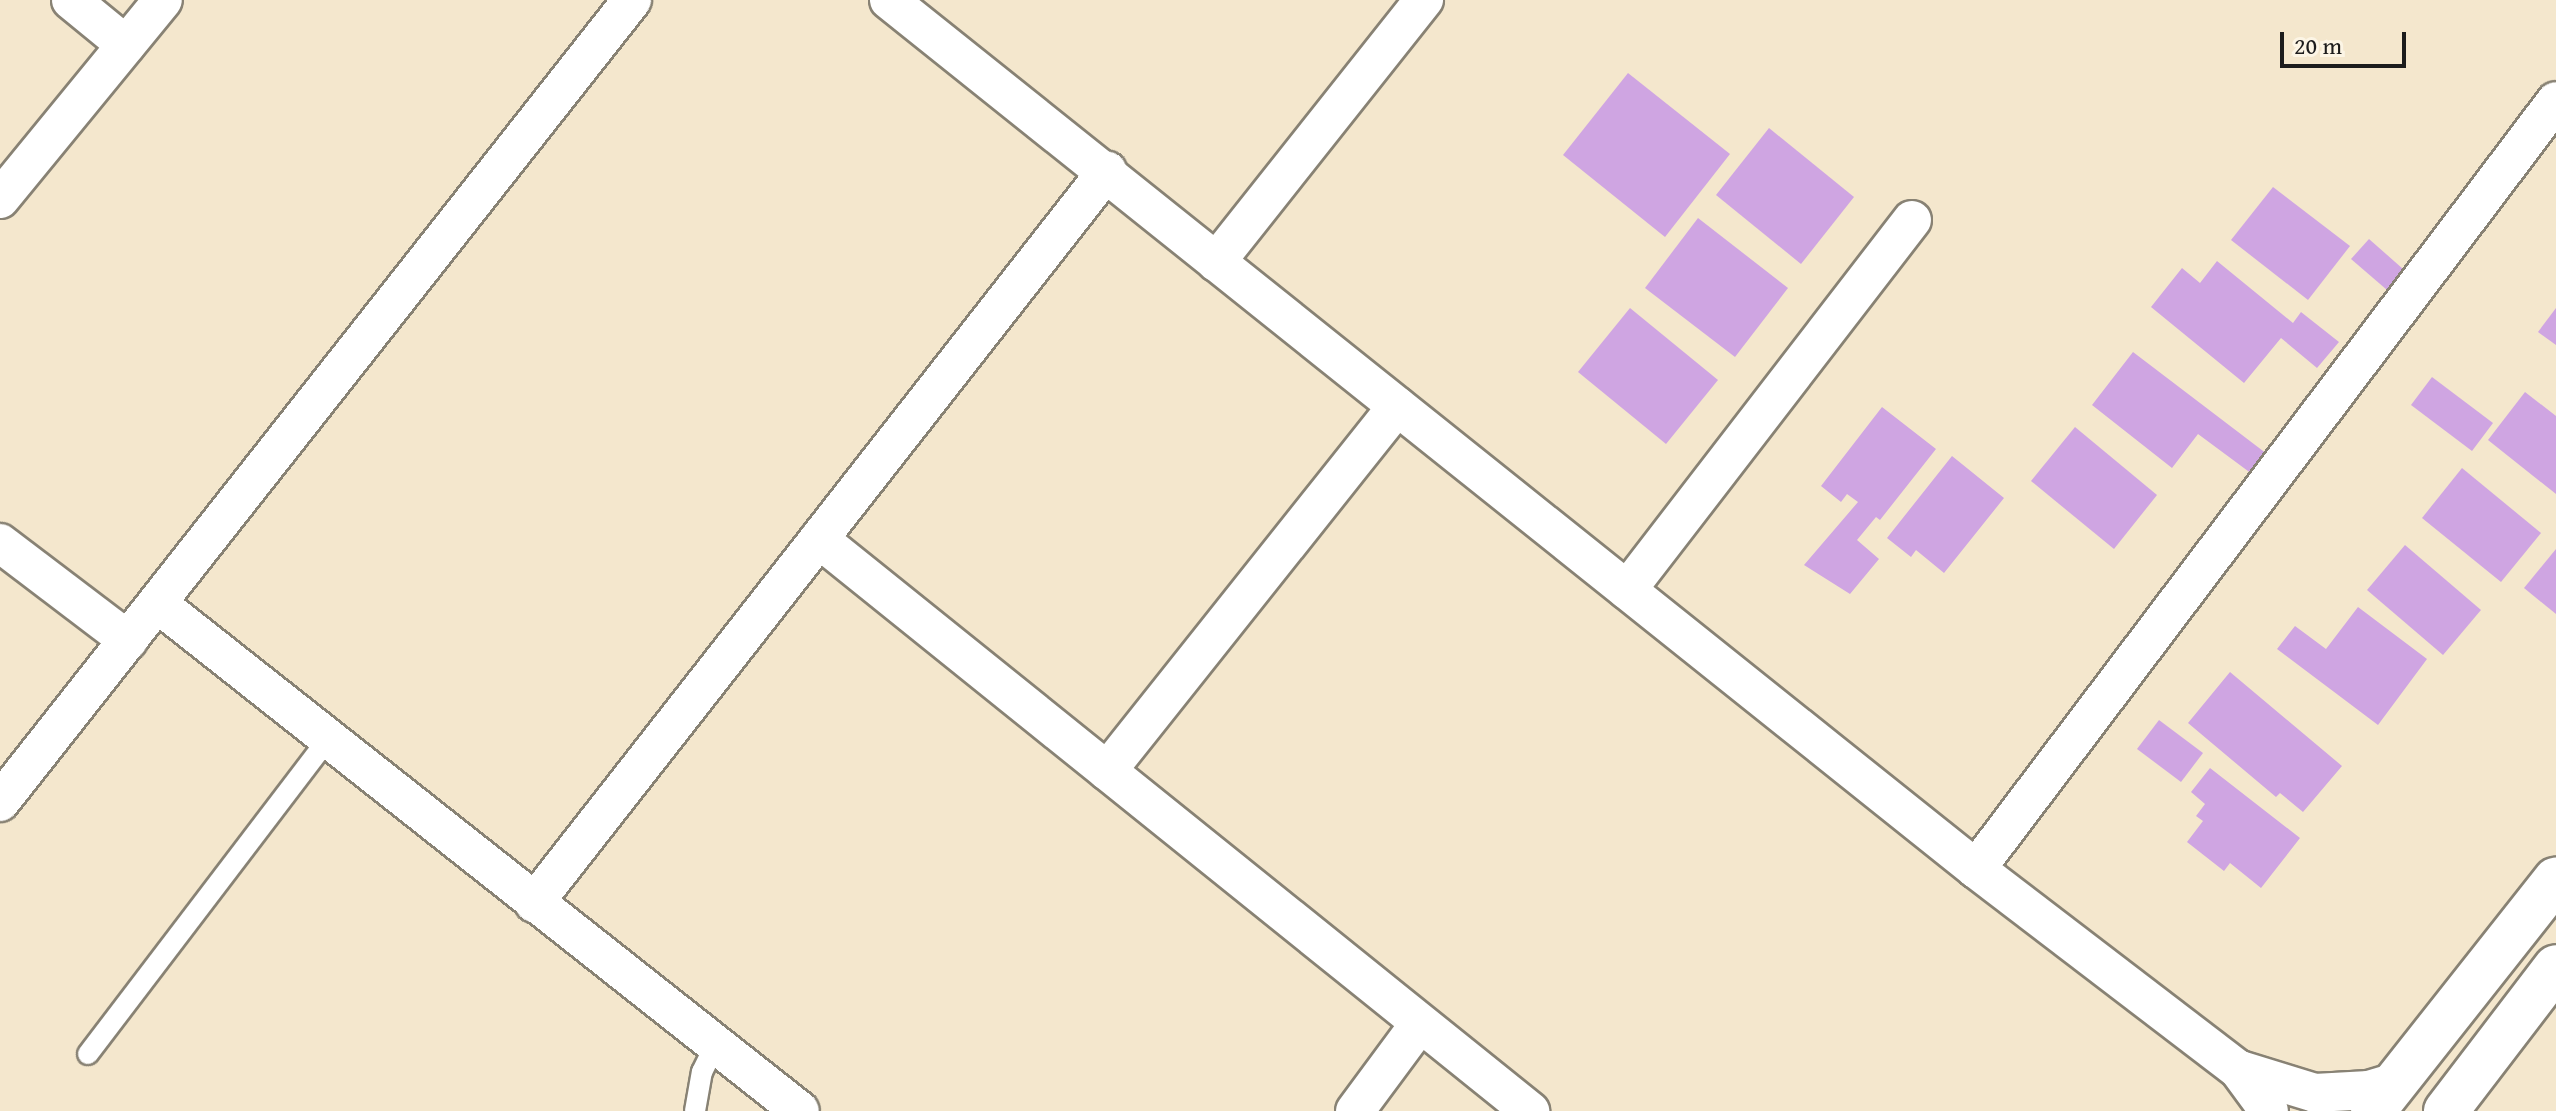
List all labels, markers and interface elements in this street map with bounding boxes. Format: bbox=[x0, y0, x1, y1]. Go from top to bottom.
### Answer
scale bar bbox=[2284, 16, 2410, 66]
text: 20 m bbox=[2294, 28, 2342, 63]

